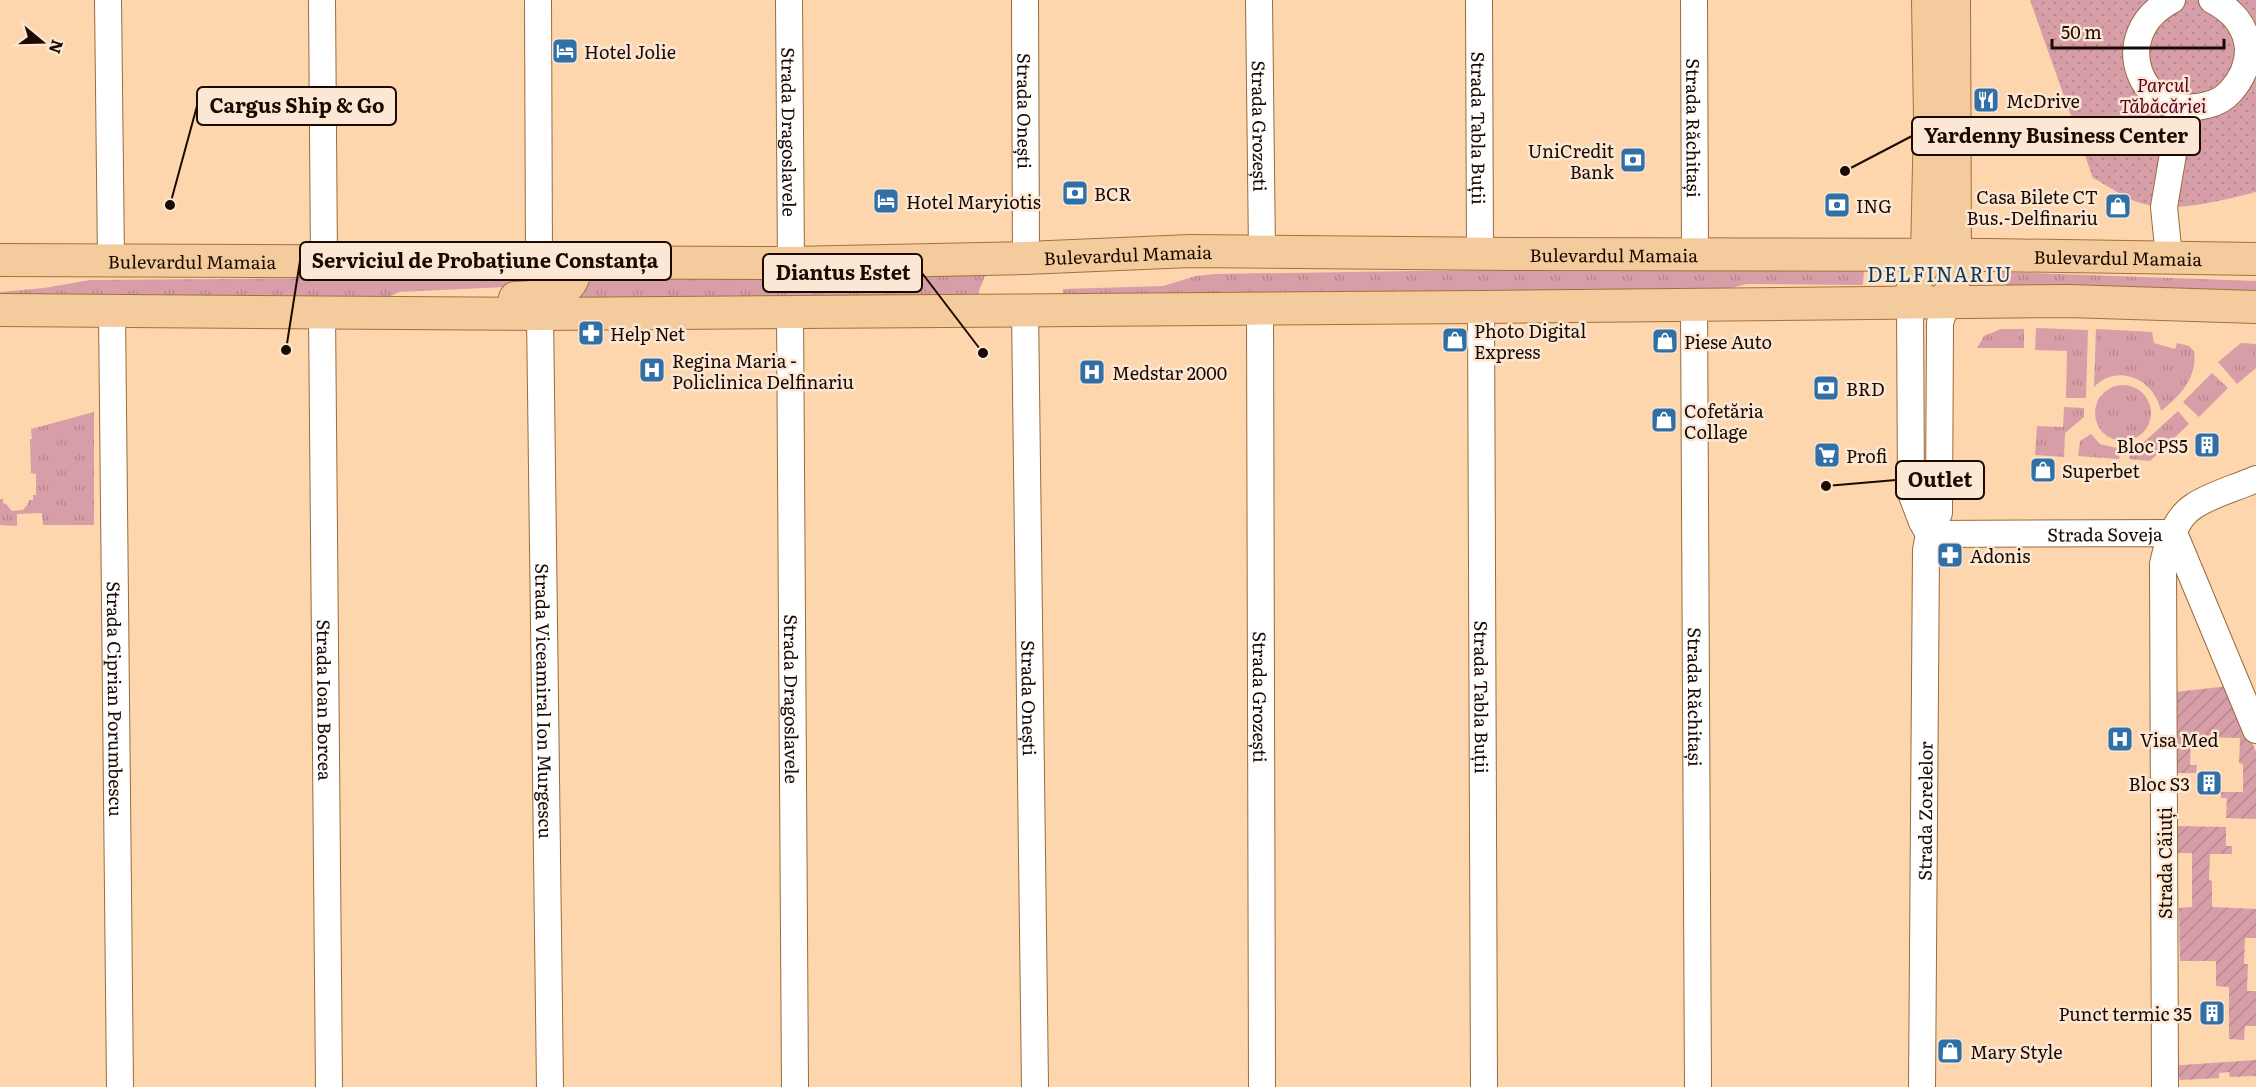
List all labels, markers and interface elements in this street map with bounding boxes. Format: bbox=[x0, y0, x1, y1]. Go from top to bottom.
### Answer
north arrow bbox=[12, 12, 72, 72]
scale bar bbox=[2052, 12, 2224, 50]
text: 50 m bbox=[2061, 18, 2102, 45]
hotel icon: Hotel Jolie bbox=[550, 36, 580, 66]
text: N bbox=[44, 37, 71, 57]
place label: Hotel Jolie bbox=[584, 38, 676, 65]
street label: Strada Dragoslavele bbox=[776, 47, 804, 217]
street label: Strada Tabla Buții bbox=[1466, 51, 1493, 205]
street label: Strada Onești bbox=[1012, 53, 1039, 169]
street label: Strada Răchitași bbox=[1681, 58, 1708, 198]
street label: Strada Grozești bbox=[1246, 60, 1275, 192]
park label: Parcul Tăbăcăriei bbox=[2120, 71, 2207, 119]
restaurant icon: McDrive bbox=[1971, 85, 2001, 115]
callout: Cargus Ship & Go bbox=[197, 87, 396, 125]
place label: McDrive bbox=[2006, 87, 2080, 114]
text: Cargus Ship & Go bbox=[209, 89, 385, 119]
callout: Yardenny Business Center bbox=[1912, 117, 2200, 155]
text: Yardenny Business Center bbox=[1924, 119, 2188, 149]
place label: UniCredit Bank bbox=[1528, 137, 1615, 185]
bank icon: UniCredit Bank bbox=[1618, 145, 1648, 175]
bank icon: BCR bbox=[1060, 178, 1090, 208]
place label: BCR bbox=[1094, 180, 1132, 207]
place label: Casa Bilete CT Bus.-Delfinariu bbox=[1967, 183, 2098, 231]
hotel icon: Hotel Maryiotis bbox=[871, 186, 901, 216]
place label: Hotel Maryiotis bbox=[906, 188, 1041, 215]
bank icon: ING bbox=[1822, 190, 1852, 220]
shop icon: Casa Bilete CT Bus.-Delfinariu bbox=[2103, 191, 2133, 221]
place label: ING bbox=[1856, 192, 1892, 219]
street label: Bulevardul Mamaia bbox=[1043, 237, 1212, 271]
street label: Bulevardul Mamaia bbox=[1530, 241, 1698, 268]
callout: Serviciul de Probațiune Constanța bbox=[300, 242, 671, 280]
street label: Bulevardul Mamaia bbox=[2033, 242, 2202, 272]
text: Serviciul de Probațiune Constanța bbox=[312, 244, 659, 275]
street label: Bulevardul Mamaia bbox=[108, 247, 277, 275]
callout: Diantus Estet bbox=[763, 254, 922, 292]
text: Diantus Estet bbox=[775, 256, 911, 286]
district label: DELFINARIU bbox=[1867, 258, 2013, 288]
place label: Photo Digital Express bbox=[1474, 317, 1586, 365]
pharmacy icon: Help Net bbox=[576, 318, 606, 348]
place label: Help Net bbox=[610, 320, 686, 347]
shop icon: Photo Digital Express bbox=[1440, 325, 1470, 355]
shop icon: Piese Auto bbox=[1650, 326, 1680, 356]
place label: Piese Auto bbox=[1684, 328, 1772, 355]
place label: Regina Maria - Policlinica Delfinariu bbox=[672, 347, 854, 395]
hospital icon: Regina Maria - Policlinica Delfinariu bbox=[637, 355, 667, 385]
hospital icon: Medstar 2000 bbox=[1077, 357, 1107, 387]
place label: Medstar 2000 bbox=[1112, 359, 1227, 386]
bank icon: BRD bbox=[1811, 373, 1841, 403]
place label: BRD bbox=[1846, 375, 1885, 402]
place label: Cofetăria Collage bbox=[1684, 397, 1764, 445]
shop icon: Cofetăria Collage bbox=[1649, 405, 1679, 435]
building icon: Bloc PS5 bbox=[2192, 430, 2222, 460]
place label: Bloc PS5 bbox=[2116, 432, 2188, 459]
supermarket icon: Profi bbox=[1812, 440, 1842, 470]
place label: Profi bbox=[1846, 442, 1888, 469]
shop icon: Superbet bbox=[2028, 455, 2058, 485]
place label: Superbet bbox=[2062, 457, 2140, 484]
callout: Outlet bbox=[1896, 461, 1984, 499]
text: Outlet bbox=[1908, 463, 1972, 493]
street label: Strada Soveja bbox=[2047, 520, 2163, 547]
pharmacy icon: Adonis bbox=[1935, 540, 1965, 570]
place label: Adonis bbox=[1970, 542, 2030, 569]
street label: Strada Viceamiral Ion Murgescu bbox=[530, 563, 560, 839]
street label: Strada Ciprian Porumbescu bbox=[101, 581, 131, 817]
street label: Strada Dragoslavele bbox=[778, 614, 807, 784]
street label: Strada Ioan Borcea bbox=[311, 619, 340, 781]
street label: Strada Tabla Buții bbox=[1469, 620, 1496, 774]
street label: Strada Răchitași bbox=[1682, 627, 1710, 767]
street label: Strada Grozești bbox=[1247, 631, 1275, 763]
street label: Strada Onești bbox=[1016, 640, 1044, 756]
hospital icon: Visa Med bbox=[2105, 724, 2135, 754]
place label: Visa Med bbox=[2140, 726, 2219, 753]
street label: Strada Zorelelor bbox=[1910, 741, 1938, 881]
building icon: Bloc S3 bbox=[2194, 768, 2224, 798]
place label: Bloc S3 bbox=[2129, 770, 2190, 797]
street label: Strada Căiuți bbox=[2151, 807, 2178, 919]
building icon: Punct termic 35 bbox=[2197, 998, 2227, 1028]
place label: Punct termic 35 bbox=[2058, 1000, 2192, 1027]
shop icon: Mary Style bbox=[1935, 1036, 1965, 1066]
place label: Mary Style bbox=[1970, 1038, 2062, 1065]

